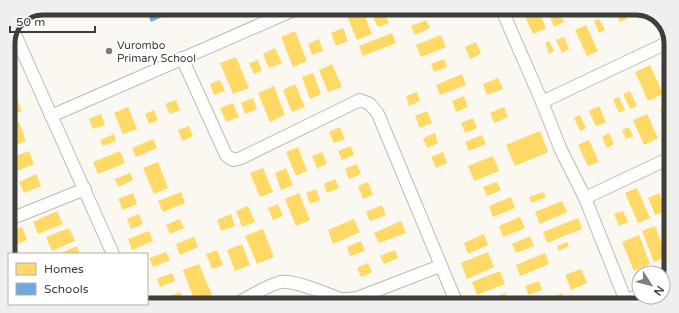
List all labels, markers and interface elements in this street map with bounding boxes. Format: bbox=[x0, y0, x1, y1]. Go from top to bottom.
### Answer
scale bar bbox=[10, 8, 95, 34]
text: 50 m bbox=[16, 15, 45, 29]
place label: Vurombo Primary School bbox=[117, 39, 196, 65]
marker: Vurombo Primary School bbox=[104, 46, 114, 56]
legend bbox=[8, 253, 148, 305]
text: Homes bbox=[44, 262, 84, 276]
north arrow bbox=[631, 265, 671, 305]
text: Schools bbox=[44, 282, 89, 296]
text: N bbox=[651, 283, 667, 298]

